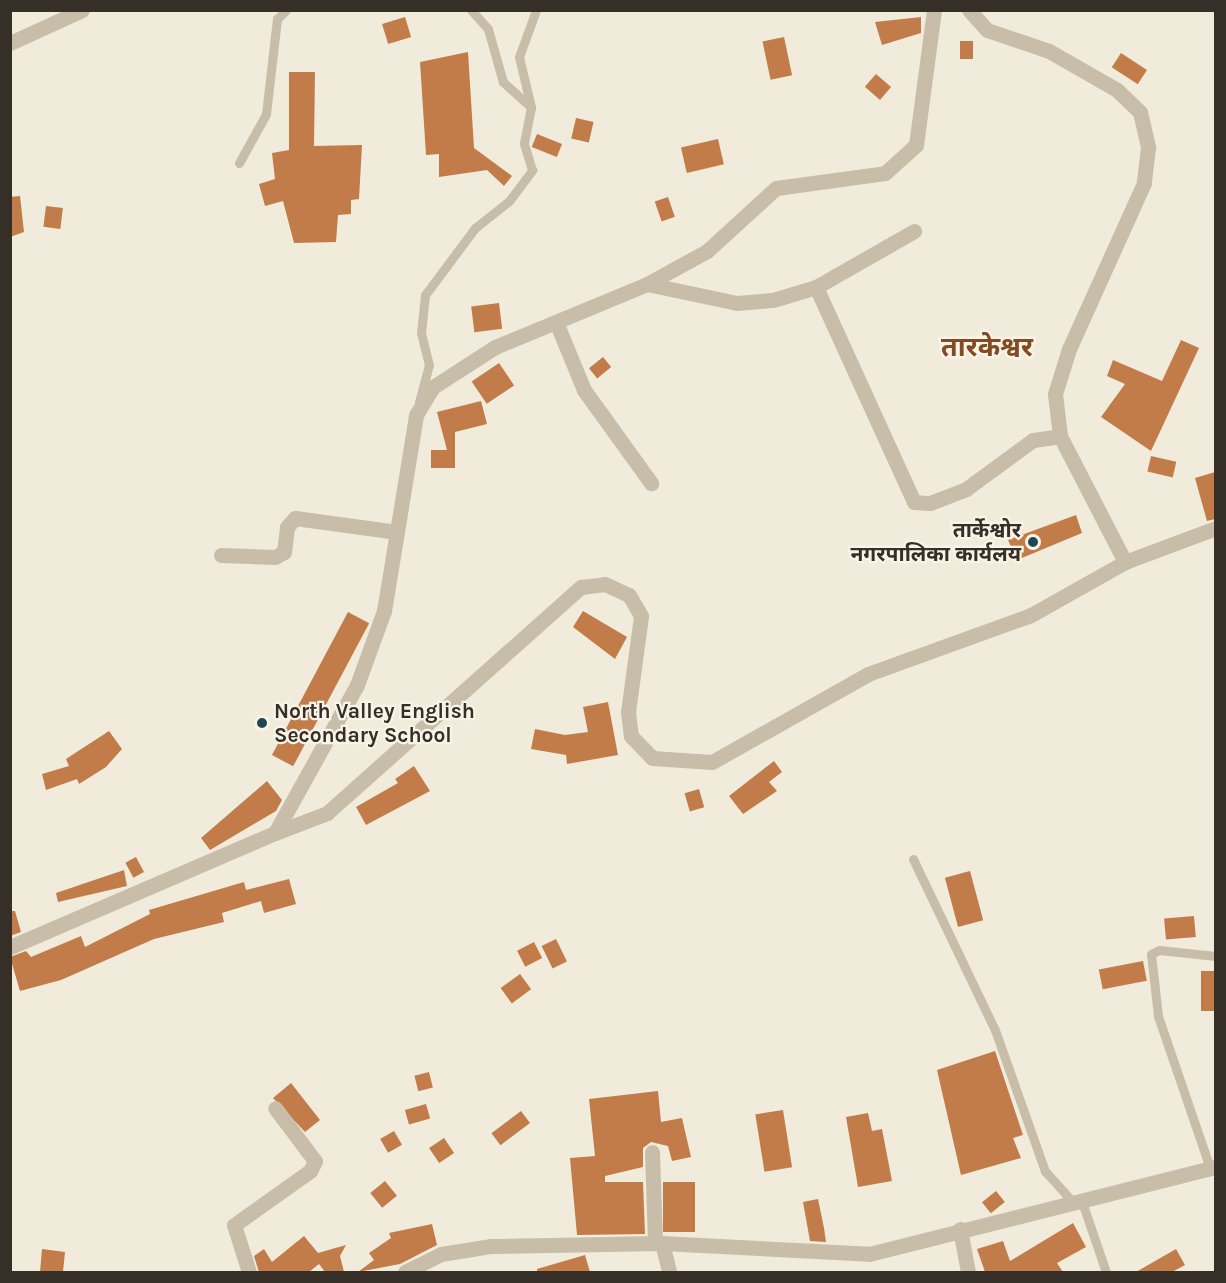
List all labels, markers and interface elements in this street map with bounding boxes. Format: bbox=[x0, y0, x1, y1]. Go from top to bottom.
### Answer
district label: तारकेश्वर bbox=[941, 332, 1033, 364]
place label: तार्केश्वोर नगरपालिका कार्यलय bbox=[850, 517, 1021, 567]
marker: तार्केश्वोर नगरपालिका कार्यलय bbox=[1026, 535, 1040, 549]
place label: North Valley English Secondary School bbox=[274, 698, 475, 748]
marker: North Valley English Secondary School bbox=[255, 716, 269, 730]

